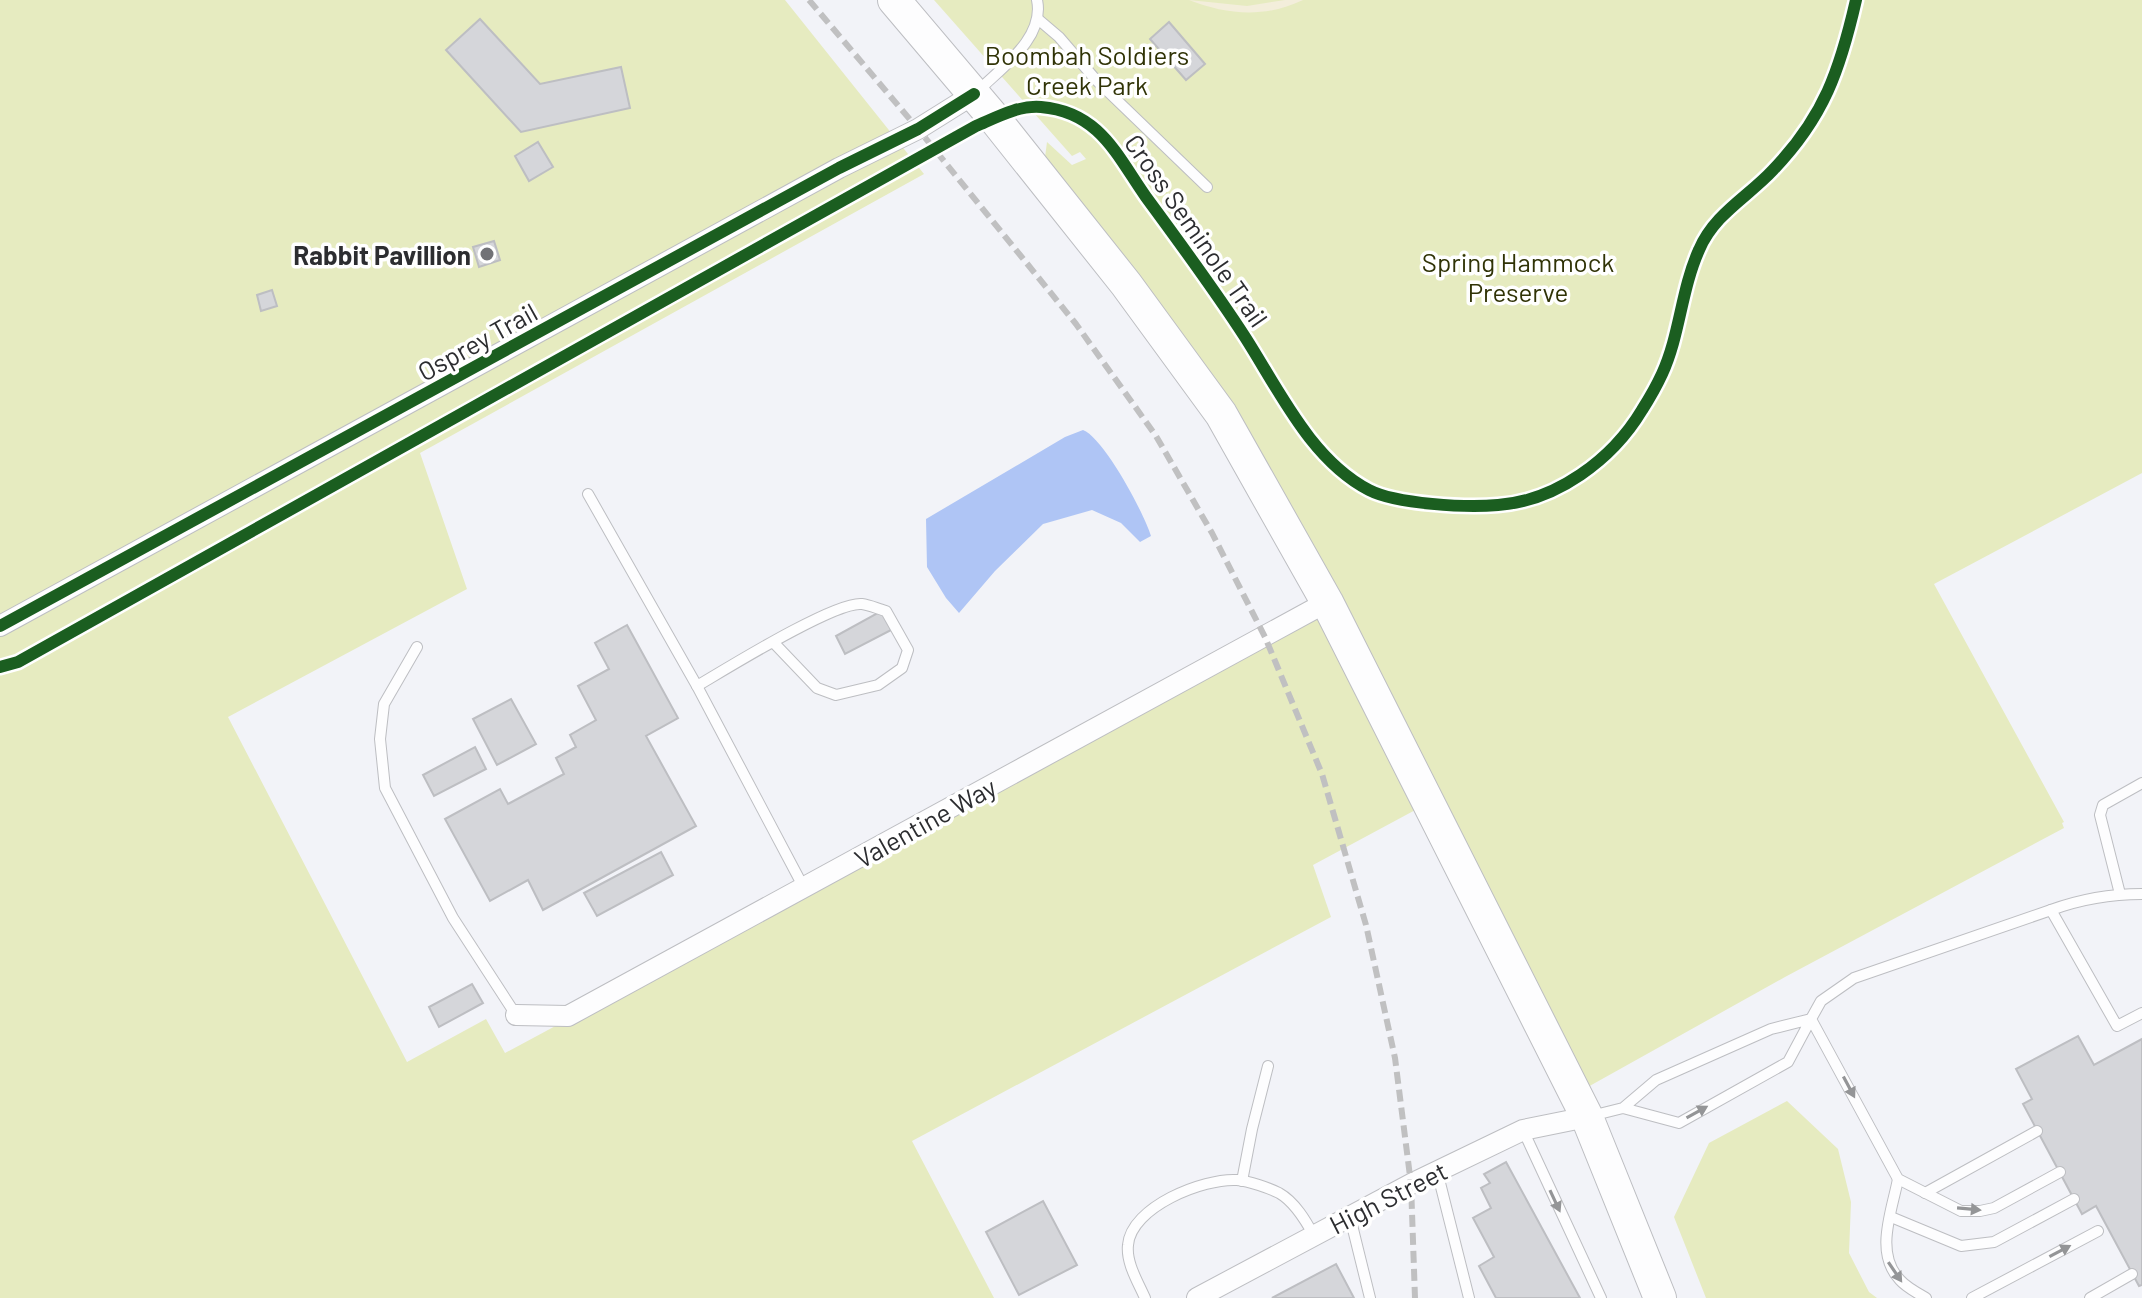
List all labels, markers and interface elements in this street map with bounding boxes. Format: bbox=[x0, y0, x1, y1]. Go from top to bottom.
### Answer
park label: Boombah Soldiers Creek Park bbox=[985, 39, 1189, 100]
street label: Cross Seminole Trail bbox=[1119, 128, 1275, 332]
place label: Rabbit Pavillion bbox=[293, 239, 471, 270]
marker: Rabbit Pavillion bbox=[478, 245, 496, 263]
park label: Spring Hammock Preserve bbox=[1422, 246, 1614, 307]
street label: Osprey Trail bbox=[412, 295, 542, 387]
street label: Valentine Way bbox=[849, 770, 1001, 874]
one-way arrow bbox=[1842, 1076, 1856, 1098]
one-way arrow bbox=[1686, 1106, 1708, 1120]
street label: High Street bbox=[1324, 1154, 1452, 1240]
one-way arrow bbox=[1549, 1189, 1562, 1213]
one-way arrow bbox=[1956, 1203, 1981, 1216]
one-way arrow bbox=[2049, 1245, 2071, 1259]
one-way arrow bbox=[1888, 1261, 1903, 1282]

